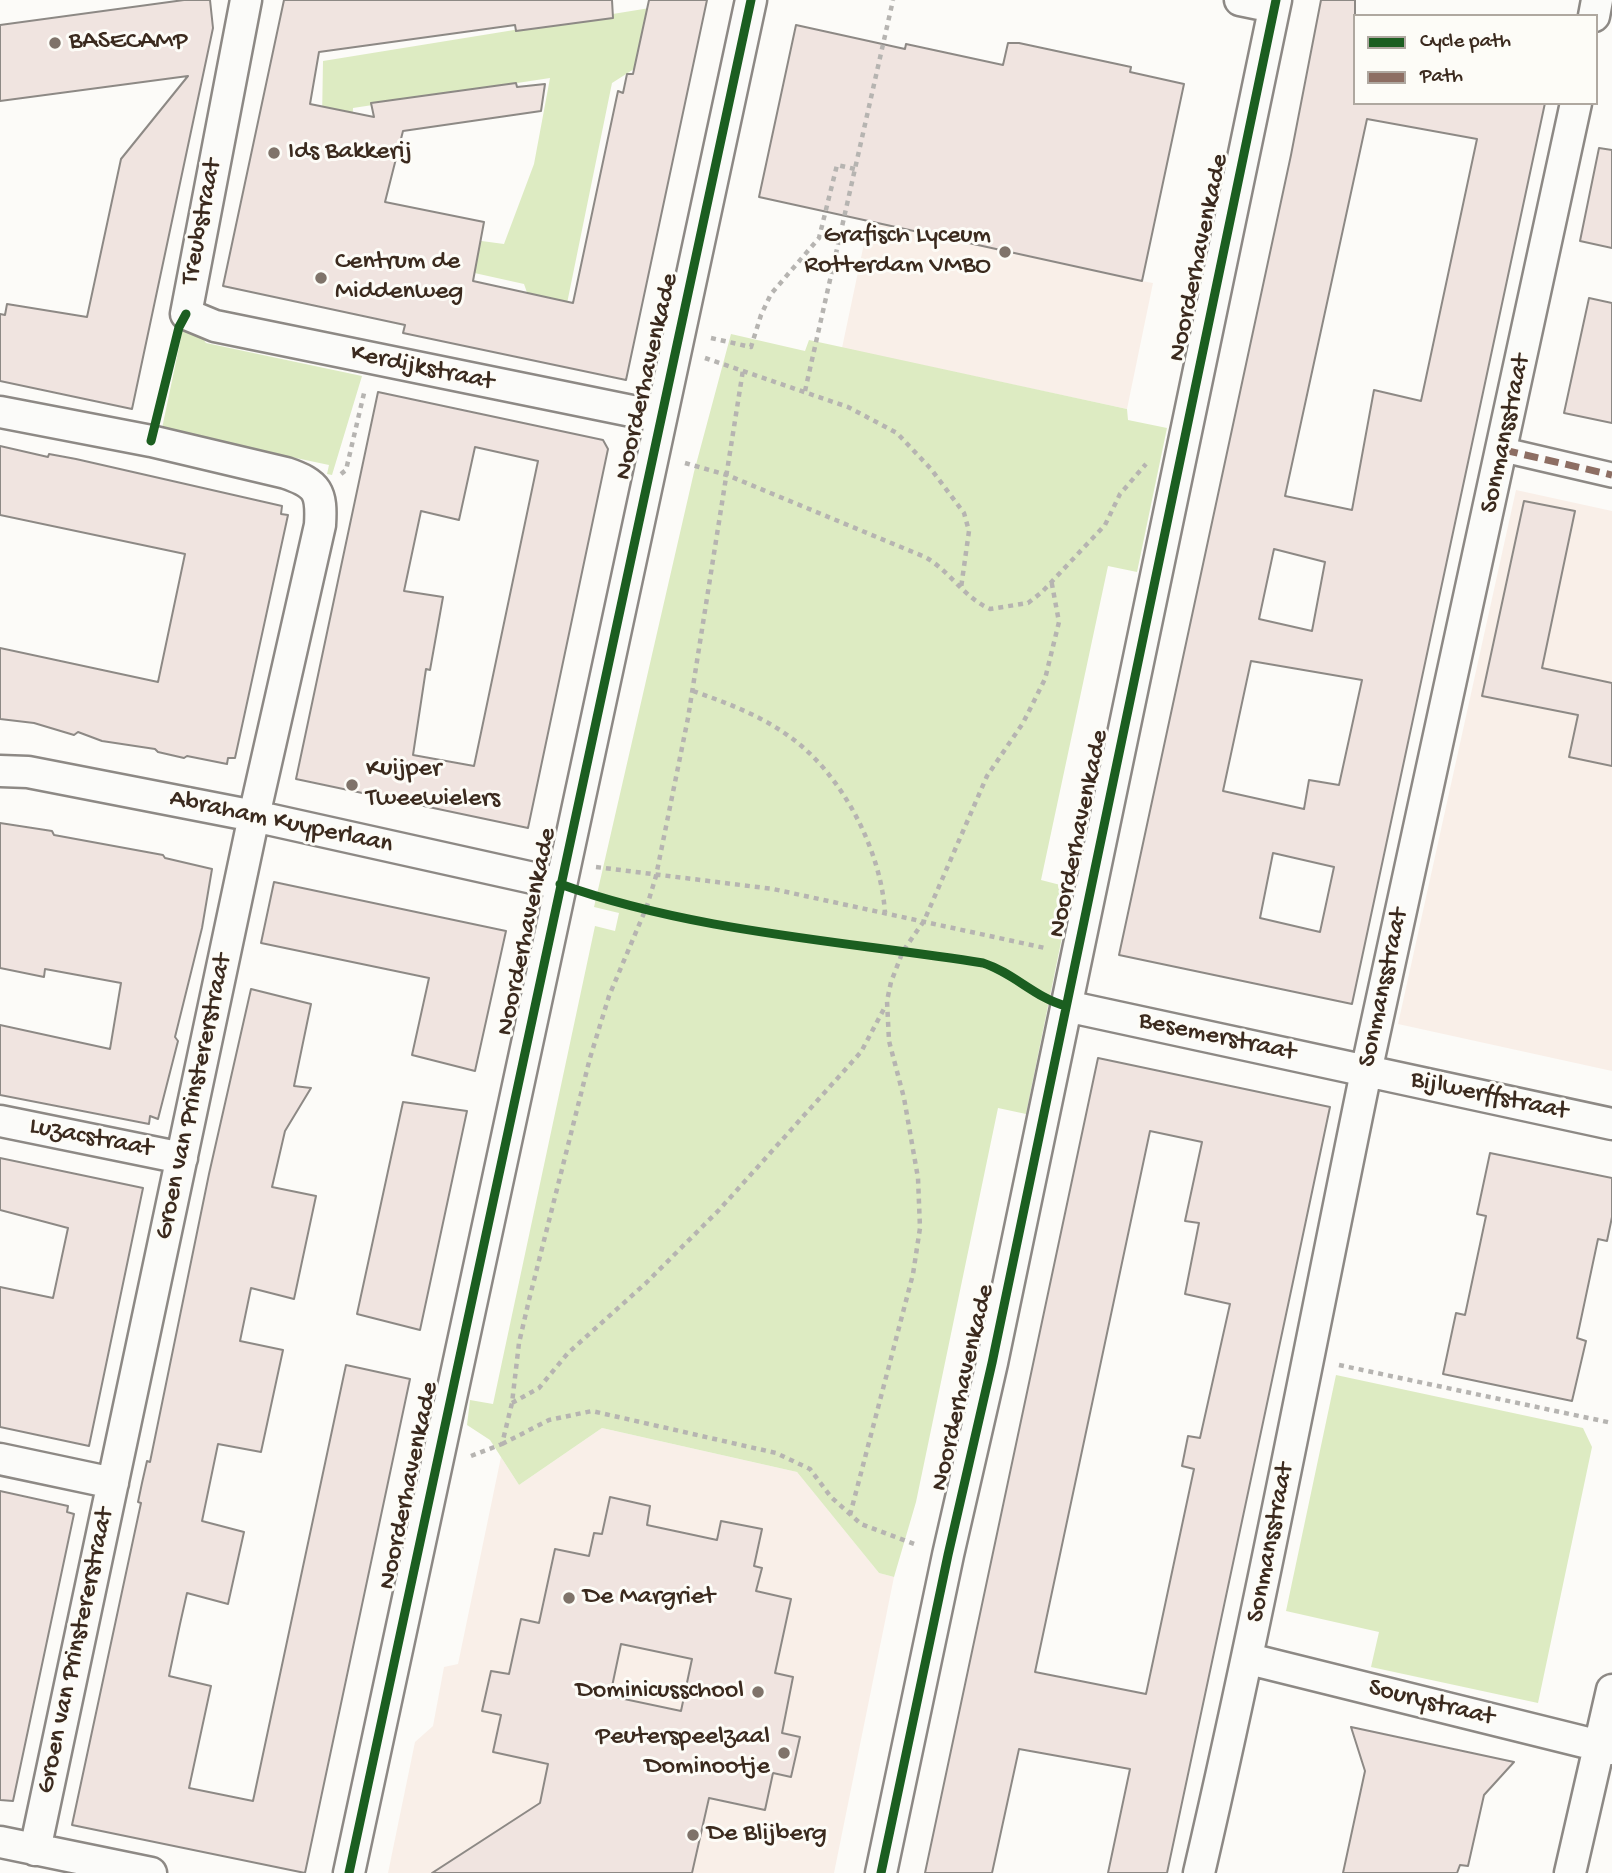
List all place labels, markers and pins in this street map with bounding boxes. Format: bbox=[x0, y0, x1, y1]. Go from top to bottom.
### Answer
place label: BASECAMP bbox=[69, 27, 188, 59]
marker: BASECAMP bbox=[47, 35, 63, 51]
place label: Ids Bakkerij bbox=[288, 137, 412, 169]
marker: Ids Bakkerij bbox=[266, 145, 282, 161]
place label: Grafisch Lyceum Rotterdam VMBO bbox=[804, 221, 991, 282]
marker: Grafisch Lyceum Rotterdam VMBO bbox=[997, 244, 1013, 260]
place label: Centrum de Middenweg bbox=[335, 247, 463, 308]
marker: Centrum de Middenweg bbox=[313, 270, 329, 286]
place label: Kuijper Tweewielers bbox=[366, 754, 500, 816]
marker: Kuijper Tweewielers bbox=[344, 777, 360, 793]
place label: De Margriet bbox=[583, 1582, 715, 1614]
marker: De Margriet bbox=[561, 1590, 577, 1606]
place label: Dominicusschool bbox=[576, 1676, 744, 1708]
marker: Dominicusschool bbox=[750, 1684, 766, 1700]
place label: Peuterspeelzaal Dominootje bbox=[596, 1722, 770, 1784]
marker: Peuterspeelzaal Dominootje bbox=[776, 1745, 792, 1761]
place label: De Blijberg bbox=[707, 1819, 827, 1851]
marker: De Blijberg bbox=[685, 1827, 701, 1843]

